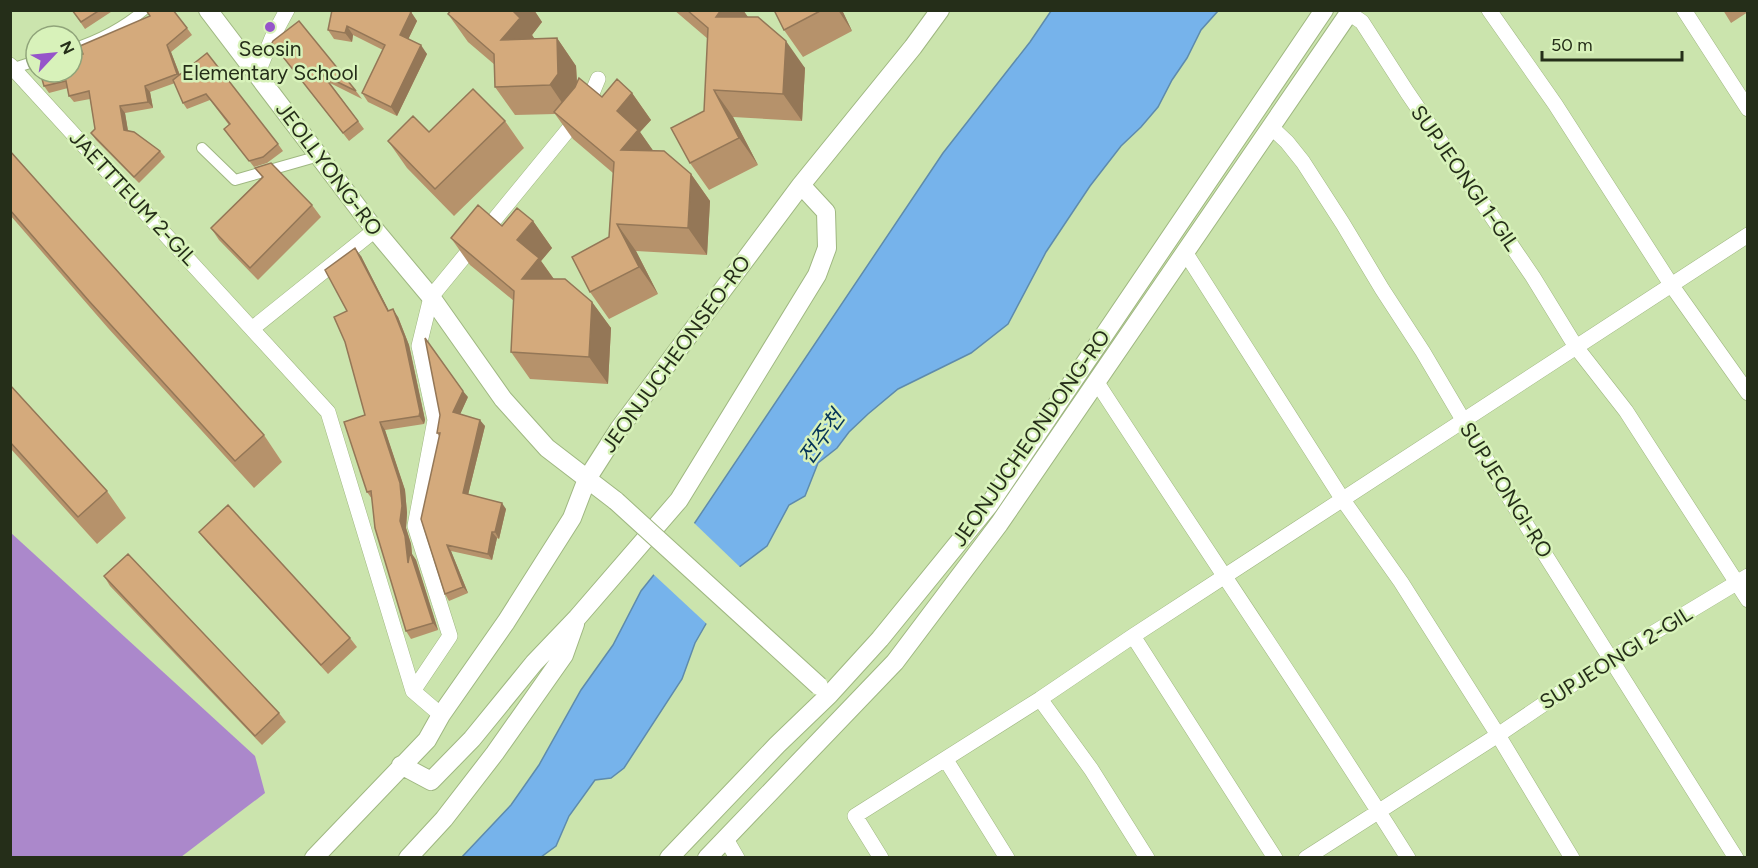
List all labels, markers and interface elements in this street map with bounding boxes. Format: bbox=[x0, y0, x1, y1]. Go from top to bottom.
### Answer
marker: Seosin Elementary School bbox=[263, 20, 277, 34]
north arrow bbox=[24, 24, 84, 84]
scale bar bbox=[1542, 24, 1682, 62]
text: 50 m bbox=[1551, 34, 1593, 56]
place label: Seosin Elementary School bbox=[182, 36, 358, 85]
text: N bbox=[56, 38, 78, 57]
street label: JEOLLYONG-RO bbox=[271, 97, 388, 240]
street label: SUPJEONGI 1-GIL bbox=[1406, 100, 1525, 255]
street label: JAETTTEUM 2-GIL bbox=[64, 125, 202, 270]
street label: JEONJUCHEONSEO-RO bbox=[596, 250, 755, 457]
street label: JEONJUCHEONDONG-RO bbox=[946, 325, 1115, 551]
water label: 전주천 bbox=[793, 403, 852, 470]
street label: SUPJEONGI-RO bbox=[1455, 417, 1558, 562]
street label: SUPJEONGI 2-GIL bbox=[1535, 601, 1697, 715]

